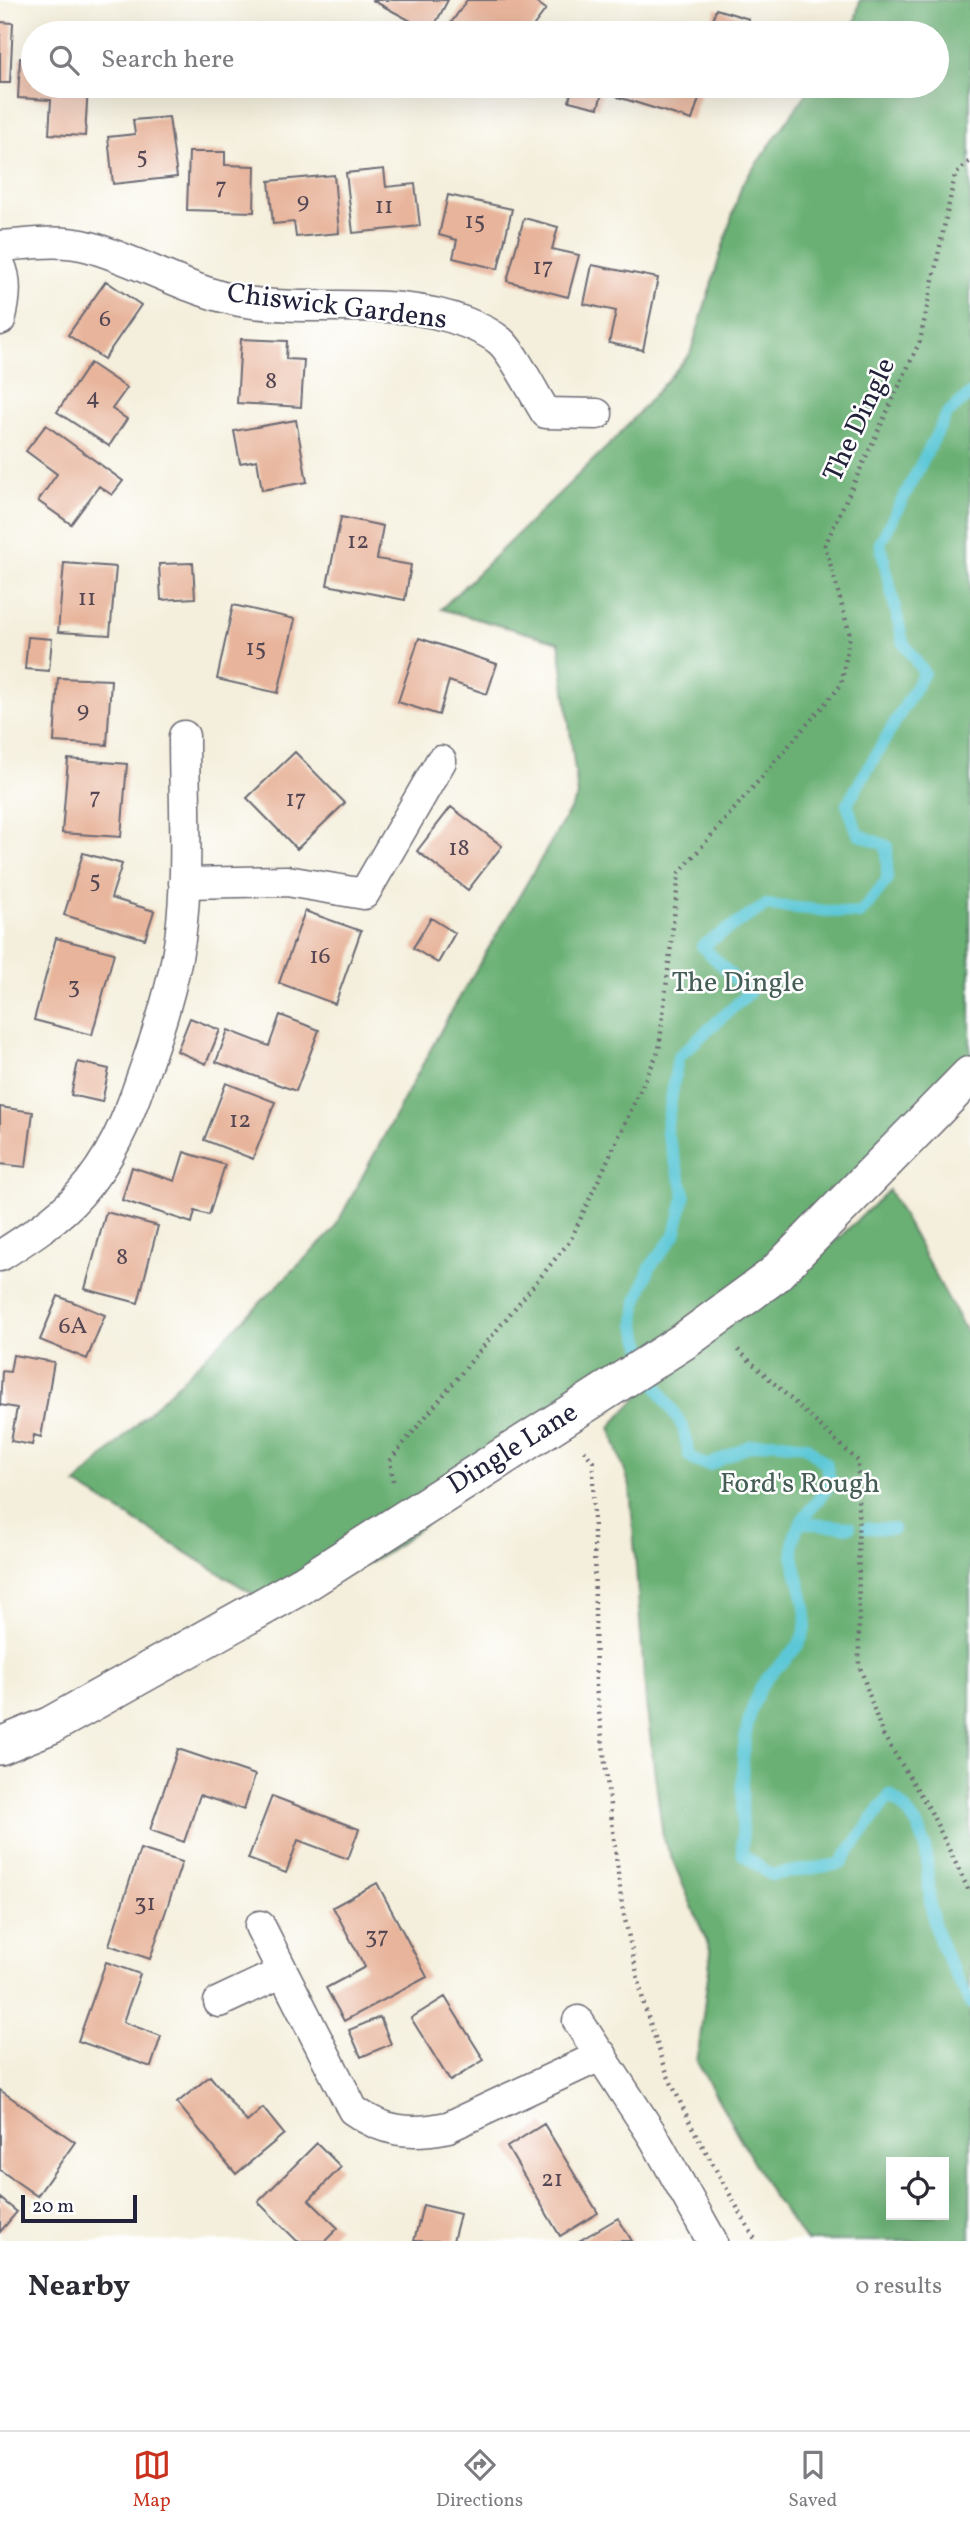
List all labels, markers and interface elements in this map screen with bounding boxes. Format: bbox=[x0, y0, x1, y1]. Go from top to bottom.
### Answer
search box bbox=[21, 21, 949, 98]
icon: search bbox=[45, 41, 83, 79]
text: Search here bbox=[101, 42, 234, 78]
house number: 5 bbox=[136, 140, 148, 174]
house number: 7 bbox=[215, 171, 227, 205]
house number: 9 bbox=[297, 185, 309, 219]
house number: 11 bbox=[375, 190, 393, 224]
house number: 15 bbox=[465, 205, 485, 239]
house number: 17 bbox=[533, 251, 553, 285]
street label: Chiswick Gardens bbox=[225, 274, 449, 340]
house number: 6 bbox=[99, 303, 111, 337]
street label: The Dingle bbox=[814, 352, 906, 488]
house number: 8 bbox=[265, 365, 277, 399]
house number: 4 bbox=[86, 381, 100, 415]
house number: 12 bbox=[347, 525, 369, 559]
house number: 11 bbox=[78, 582, 96, 616]
house number: 15 bbox=[246, 632, 266, 666]
house number: 9 bbox=[77, 694, 89, 728]
house number: 7 bbox=[89, 781, 101, 815]
house number: 17 bbox=[286, 783, 306, 817]
house number: 18 bbox=[448, 832, 470, 866]
house number: 5 bbox=[89, 864, 101, 898]
house number: 16 bbox=[309, 940, 331, 974]
park label: The Dingle bbox=[672, 964, 804, 1003]
house number: 3 bbox=[68, 970, 80, 1004]
house number: 12 bbox=[229, 1104, 251, 1138]
house number: 8 bbox=[116, 1241, 128, 1275]
house number: 6A bbox=[58, 1310, 88, 1344]
street label: Dingle Lane bbox=[440, 1394, 586, 1504]
park label: Ford's Rough bbox=[720, 1465, 880, 1504]
house number: 31 bbox=[134, 1887, 156, 1921]
house number: 37 bbox=[365, 1920, 389, 1954]
map controls bbox=[886, 2157, 949, 2220]
button: locate bbox=[886, 2157, 949, 2220]
house number: 21 bbox=[541, 2163, 563, 2197]
scale bar bbox=[21, 2192, 136, 2224]
text: 20 m bbox=[32, 2194, 74, 2220]
text: Nearby bbox=[28, 2266, 130, 2308]
text: 0 results bbox=[855, 2271, 942, 2303]
tab: Map bbox=[133, 2446, 171, 2514]
tab: Directions bbox=[436, 2446, 523, 2514]
tab: Saved bbox=[788, 2446, 837, 2514]

